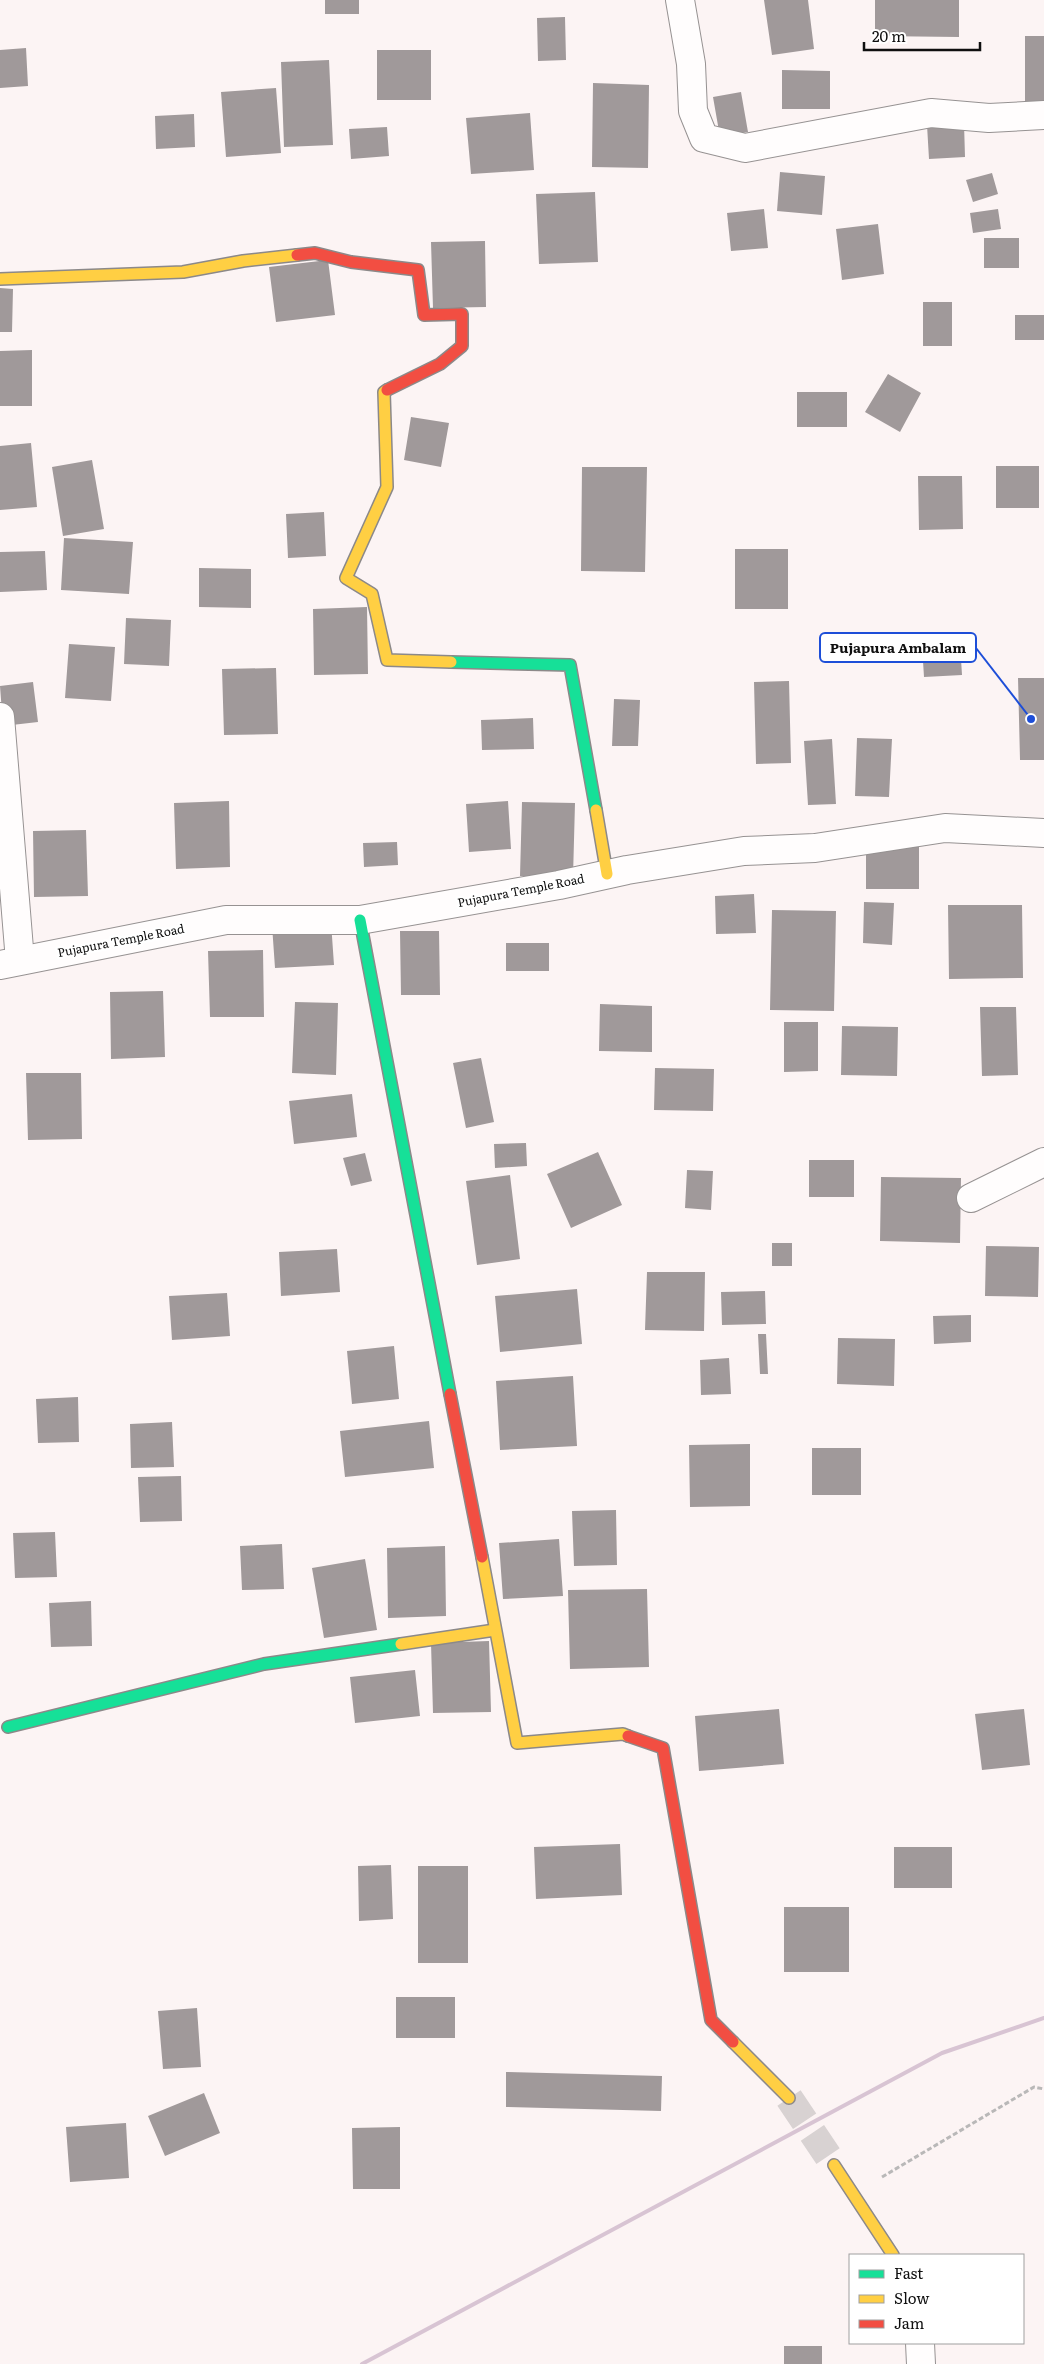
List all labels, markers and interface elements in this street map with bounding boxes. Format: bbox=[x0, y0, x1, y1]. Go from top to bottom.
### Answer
scale bar bbox=[864, 20, 980, 52]
text: 20 m bbox=[872, 24, 906, 47]
callout: Pujapura Ambalam bbox=[820, 633, 976, 662]
text: Pujapura Ambalam bbox=[830, 637, 966, 657]
street label: Pujapura Temple Road bbox=[456, 869, 586, 911]
street label: Pujapura Temple Road bbox=[56, 919, 186, 961]
legend bbox=[849, 2254, 1024, 2344]
text: Fast bbox=[894, 2261, 923, 2284]
text: Slow bbox=[894, 2286, 929, 2309]
text: Jam bbox=[894, 2311, 925, 2334]

